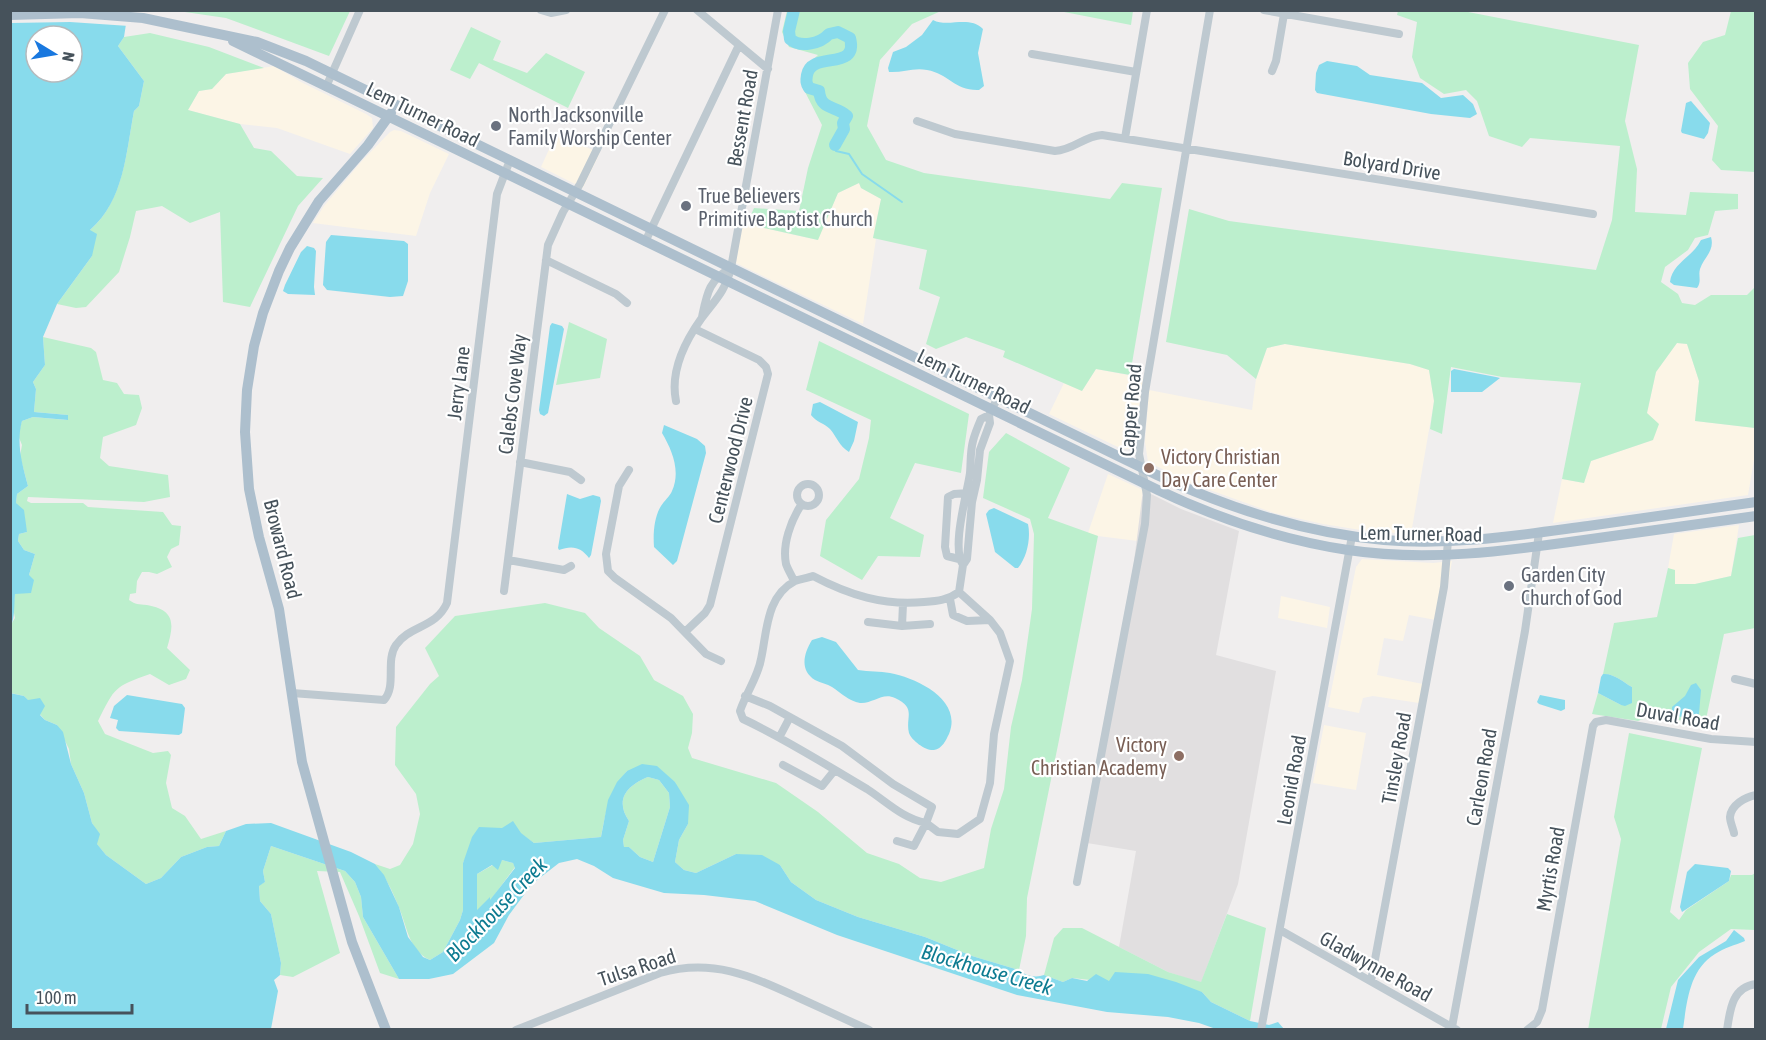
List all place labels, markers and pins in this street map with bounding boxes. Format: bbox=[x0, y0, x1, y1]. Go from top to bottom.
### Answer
place label: North Jacksonville Family Worship Center bbox=[508, 103, 672, 149]
marker: North Jacksonville Family Worship Center bbox=[489, 119, 503, 133]
place label: True Believers Primitive Baptist Church bbox=[698, 184, 873, 230]
marker: True Believers Primitive Baptist Church bbox=[679, 199, 693, 213]
place label: Victory Christian Day Care Center bbox=[1161, 445, 1280, 491]
marker: Victory Christian Day Care Center bbox=[1142, 461, 1156, 475]
place label: Garden City Church of God bbox=[1521, 563, 1622, 609]
marker: Garden City Church of God bbox=[1502, 579, 1516, 593]
place label: Victory Christian Academy bbox=[1031, 733, 1167, 779]
marker: Victory Christian Academy bbox=[1172, 749, 1186, 763]

